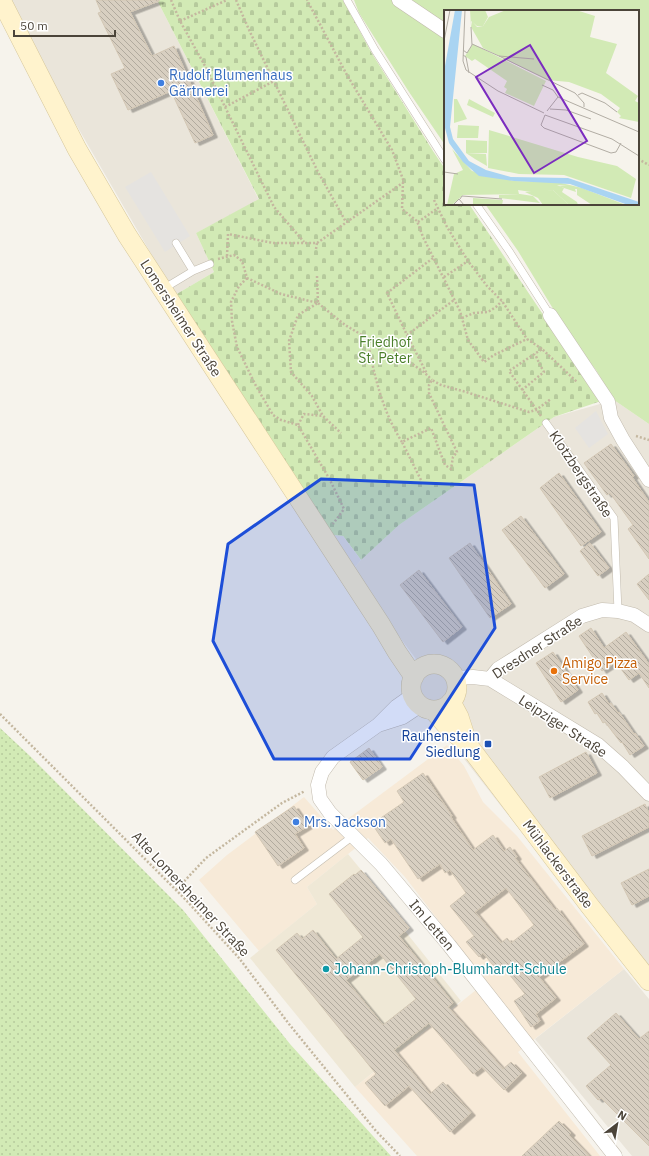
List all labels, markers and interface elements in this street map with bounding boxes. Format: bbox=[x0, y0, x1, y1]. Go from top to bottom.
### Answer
inset map bbox=[444, 10, 639, 205]
scale bar bbox=[14, 12, 115, 38]
text: 50 m bbox=[20, 18, 48, 33]
place label: Rudolf Blumenhaus Gärtnerei bbox=[169, 66, 293, 100]
marker: Rudolf Blumenhaus Gärtnerei bbox=[156, 78, 166, 88]
street label: Lomersheimer Straße bbox=[136, 256, 226, 380]
park label: Friedhof St. Peter bbox=[358, 333, 412, 367]
street label: Klotzbergstraße bbox=[545, 427, 617, 521]
street label: Dresdner Straße bbox=[489, 611, 586, 683]
place label: Amigo Pizza Service bbox=[562, 654, 638, 688]
marker: Amigo Pizza Service bbox=[549, 666, 559, 676]
street label: Leipziger Straße bbox=[515, 691, 611, 761]
place label: Rauhenstein Siedlung bbox=[401, 727, 481, 761]
marker: Rauhenstein Siedlung bbox=[483, 739, 493, 749]
place label: Mrs. Jackson bbox=[304, 813, 386, 831]
street label: Mühlackerstraße bbox=[519, 816, 597, 912]
marker: Mrs. Jackson bbox=[291, 817, 301, 827]
street label: Alte Lomersheimer Straße bbox=[128, 828, 254, 961]
street label: Im Letten bbox=[406, 896, 458, 954]
place label: Johann-Christoph-Blumhardt-Schule bbox=[334, 960, 567, 978]
marker: Johann-Christoph-Blumhardt-Schule bbox=[321, 964, 331, 974]
north arrow bbox=[597, 1104, 637, 1144]
text: N bbox=[615, 1107, 629, 1123]

